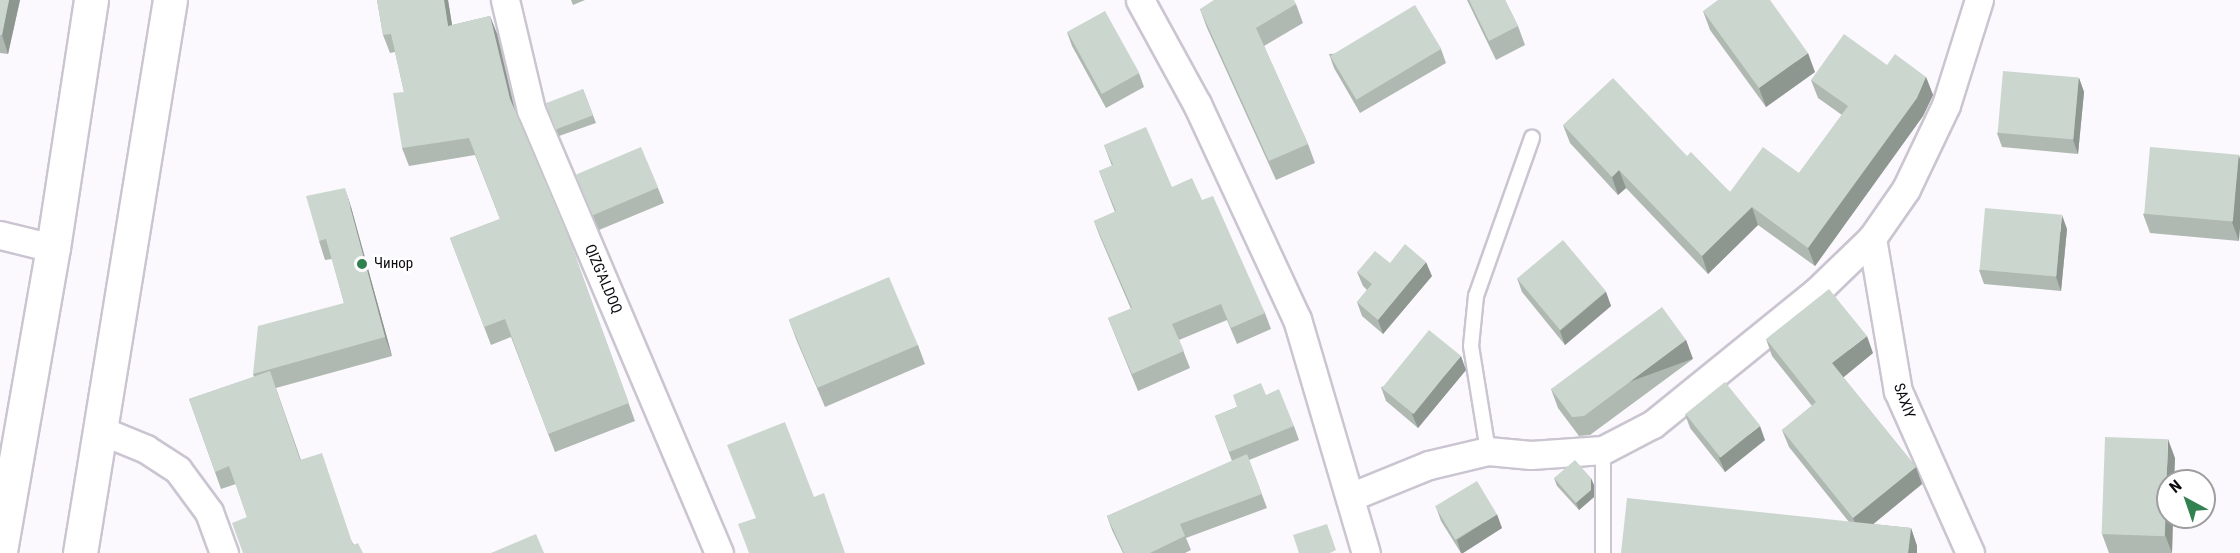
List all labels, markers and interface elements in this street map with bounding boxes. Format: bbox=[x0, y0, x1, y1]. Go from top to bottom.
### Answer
street label: QIZG'ALDOQ bbox=[580, 242, 626, 316]
place label: Чинор bbox=[374, 255, 413, 273]
marker: Чинор bbox=[355, 257, 369, 271]
street label: SAXIY bbox=[1889, 381, 1919, 421]
north arrow bbox=[2156, 469, 2216, 529]
text: N bbox=[2166, 476, 2185, 497]

